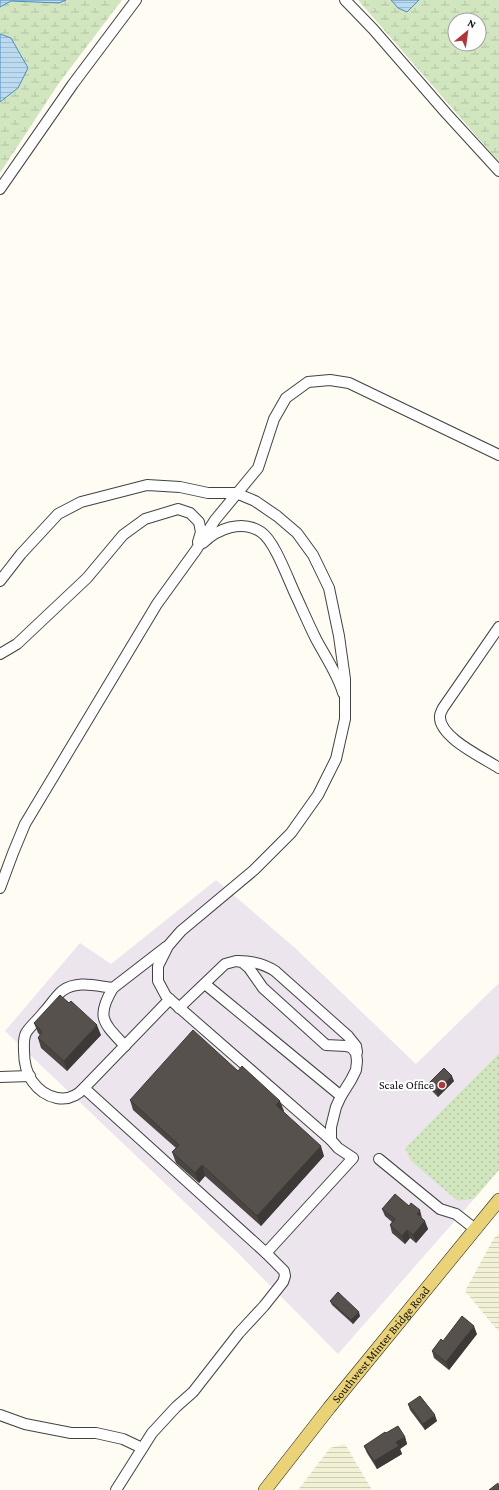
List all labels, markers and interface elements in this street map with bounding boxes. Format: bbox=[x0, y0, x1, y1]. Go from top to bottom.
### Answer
north arrow bbox=[447, 12, 487, 52]
text: N bbox=[466, 16, 478, 31]
place label: Scale Office bbox=[379, 1078, 434, 1092]
marker: Scale Office bbox=[437, 1080, 447, 1090]
street label: Southwest Minter Bridge Road bbox=[329, 1283, 433, 1406]

